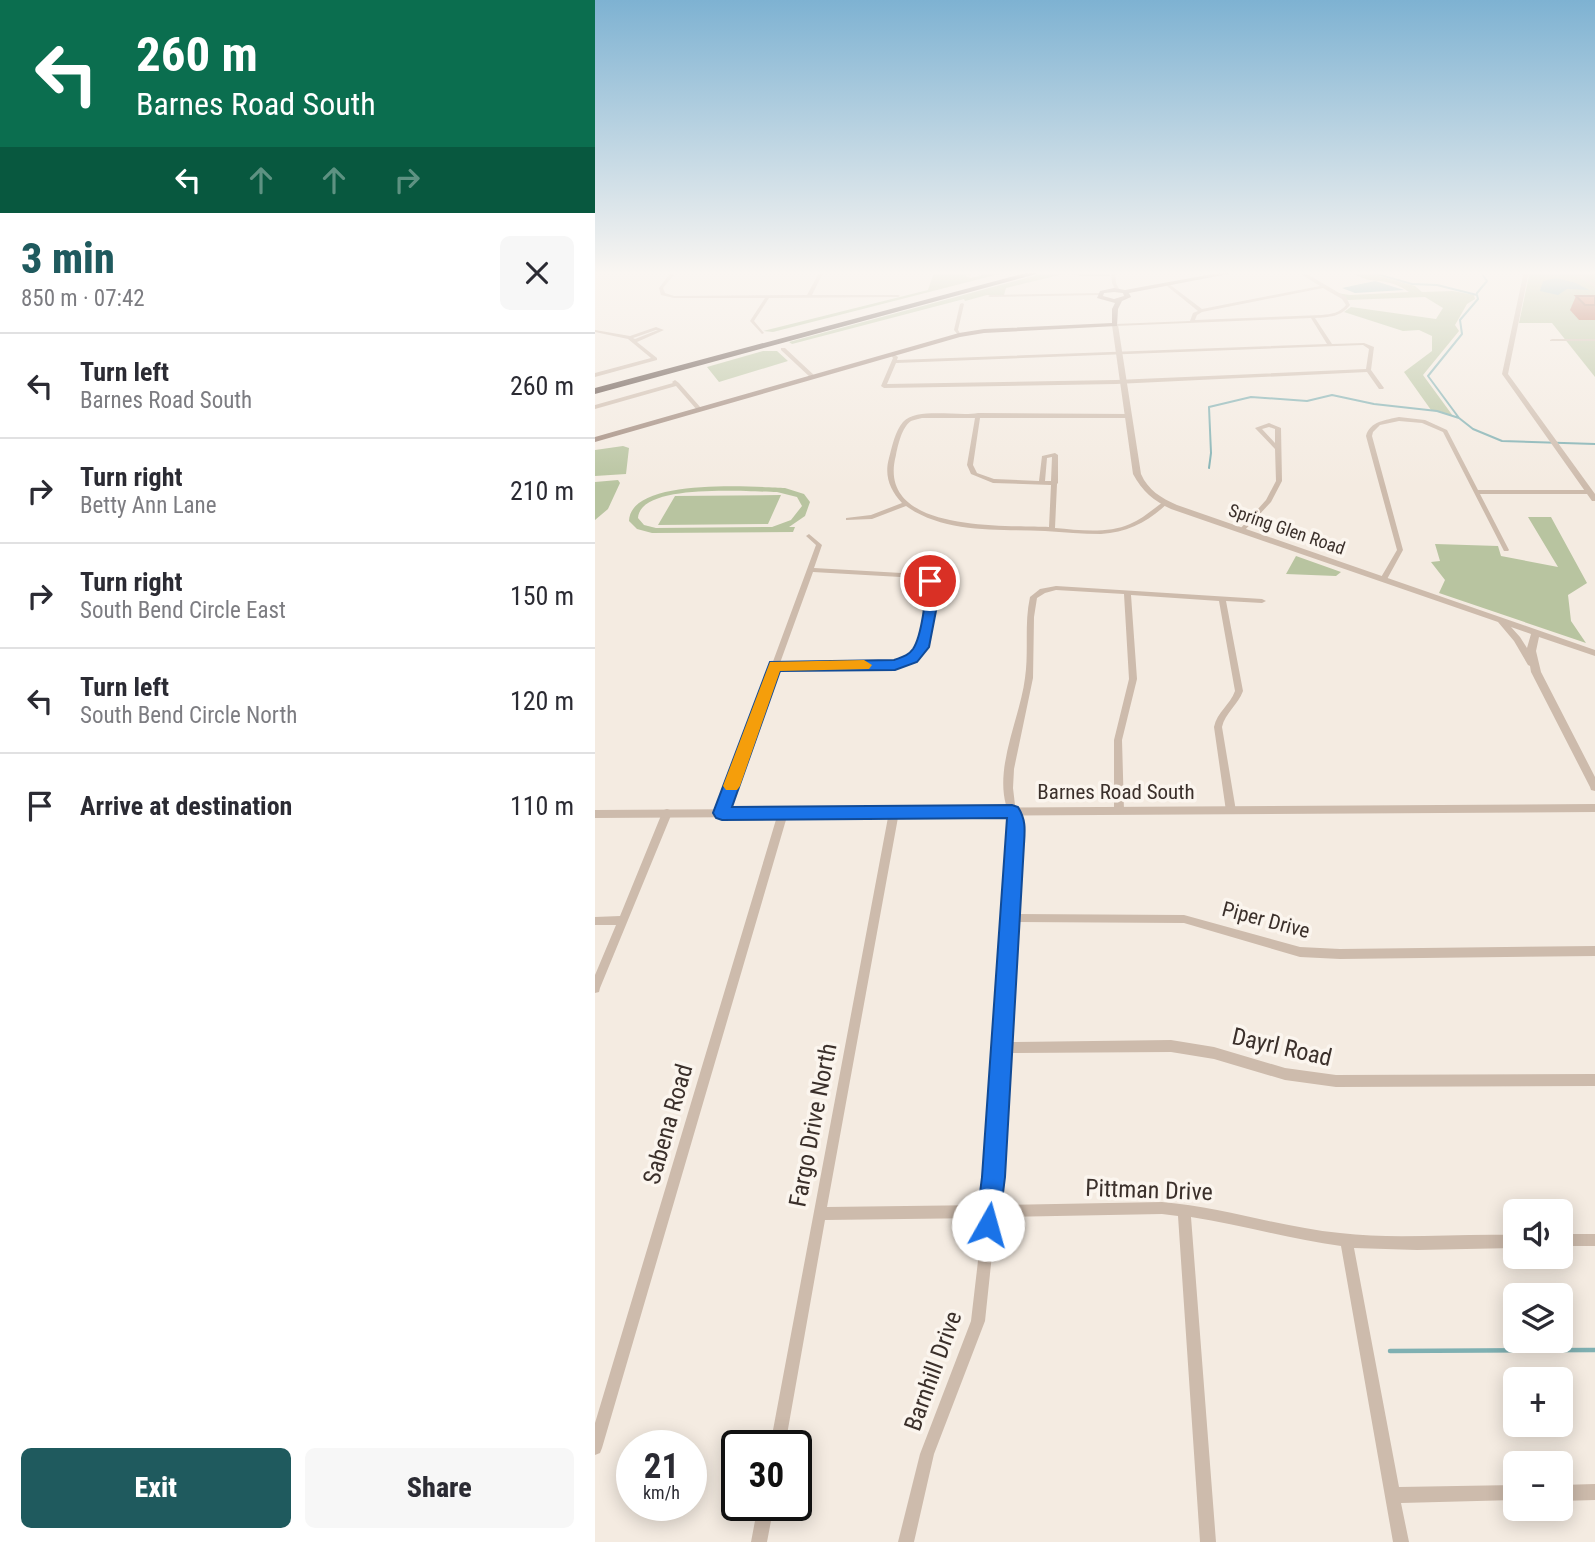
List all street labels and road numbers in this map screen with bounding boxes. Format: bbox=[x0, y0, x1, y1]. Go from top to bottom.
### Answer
street label: Spring Glen Road bbox=[1226, 499, 1348, 559]
street label: Barnes Road South bbox=[1037, 780, 1195, 804]
street label: Piper Drive bbox=[1220, 897, 1313, 943]
street label: Dayrl Road bbox=[1229, 1022, 1335, 1072]
street label: Fargo Drive North bbox=[783, 1041, 843, 1209]
street label: Sabena Road bbox=[637, 1061, 699, 1187]
street label: Pittman Drive bbox=[1085, 1174, 1213, 1206]
street label: Barnhill Drive bbox=[898, 1307, 968, 1435]

